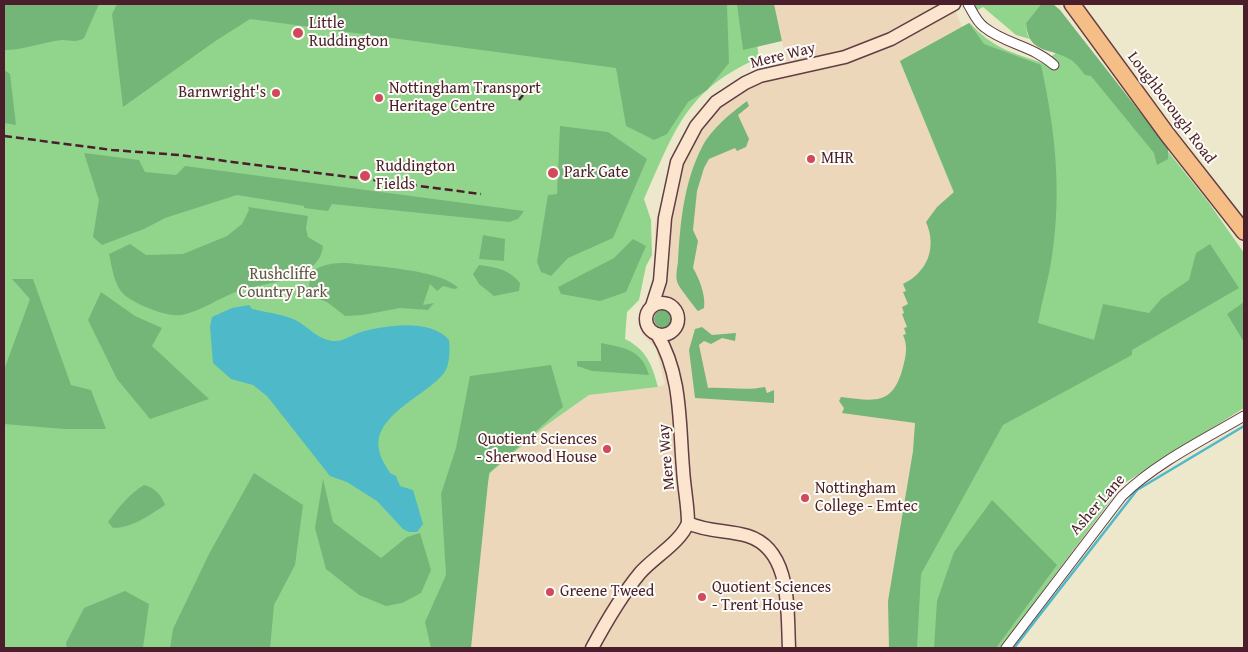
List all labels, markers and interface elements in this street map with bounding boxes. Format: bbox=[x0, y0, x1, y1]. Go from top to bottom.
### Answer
place label: Little Ruddington bbox=[309, 14, 388, 52]
marker: Little Ruddington bbox=[291, 26, 305, 40]
street label: Mere Way bbox=[748, 39, 818, 73]
street label: Loughborough Road bbox=[1123, 48, 1219, 168]
place label: Nottingham Transport Heritage Centre bbox=[389, 79, 541, 117]
place label: Barnwright's bbox=[178, 83, 266, 103]
marker: Barnwright's bbox=[270, 87, 282, 99]
marker: Nottingham Transport Heritage Centre bbox=[373, 92, 385, 104]
place label: MHR bbox=[821, 149, 854, 169]
marker: MHR bbox=[805, 153, 817, 165]
place label: Ruddington Fields bbox=[376, 157, 455, 195]
place label: Park Gate bbox=[564, 163, 629, 183]
marker: Park Gate bbox=[546, 166, 560, 180]
marker: Ruddington Fields bbox=[358, 169, 372, 183]
park label: Rushcliffe Country Park bbox=[238, 265, 328, 303]
street label: Mere Way bbox=[655, 423, 679, 491]
place label: Quotient Sciences - Sherwood House bbox=[476, 430, 597, 468]
marker: Quotient Sciences - Sherwood House bbox=[601, 443, 613, 455]
street label: Asher Lane bbox=[1066, 471, 1130, 539]
place label: Nottingham College - Emtec bbox=[815, 479, 918, 517]
marker: Nottingham College - Emtec bbox=[799, 492, 811, 504]
place label: Quotient Sciences - Trent House bbox=[712, 578, 831, 616]
place label: Greene Tweed bbox=[560, 582, 654, 602]
marker: Greene Tweed bbox=[544, 586, 556, 598]
marker: Quotient Sciences - Trent House bbox=[696, 591, 708, 603]

